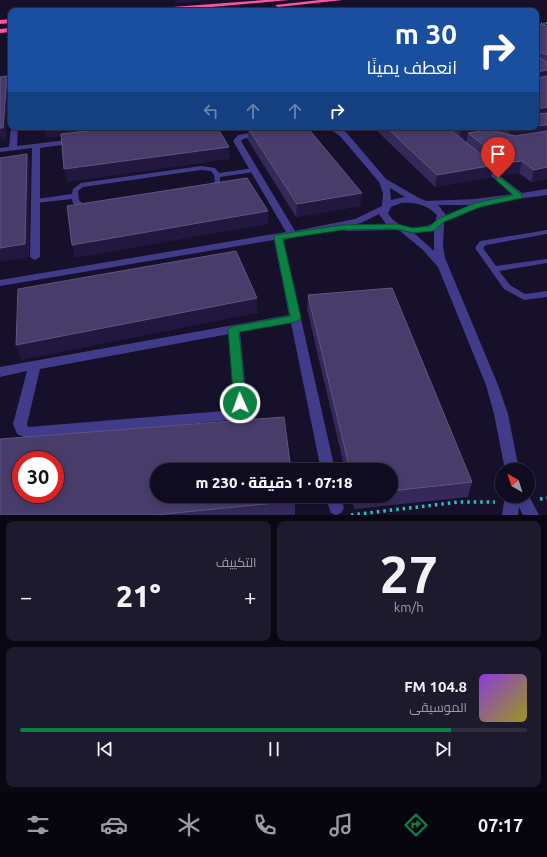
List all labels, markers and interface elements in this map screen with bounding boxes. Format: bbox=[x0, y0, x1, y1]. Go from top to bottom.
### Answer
text: 30 m bbox=[395, 18, 457, 49]
icon: right bbox=[471, 24, 523, 76]
text: انعطف يمينًا bbox=[366, 57, 457, 77]
icon: left bbox=[200, 100, 222, 122]
icon: ahead bbox=[242, 100, 264, 122]
icon: ahead bbox=[284, 100, 306, 122]
icon: right bbox=[326, 100, 348, 122]
pin bbox=[481, 137, 515, 178]
icon: arrive bbox=[487, 143, 509, 165]
position arrow bbox=[219, 382, 261, 424]
speed limit sign: 30 bbox=[12, 451, 64, 503]
north arrow bbox=[495, 463, 535, 503]
map controls bbox=[495, 463, 535, 503]
text: 07:18 · 1 دقيقة · 230 m bbox=[196, 474, 352, 491]
text: 27 bbox=[379, 545, 438, 603]
text: التكييف bbox=[216, 555, 257, 569]
text: 21° bbox=[116, 579, 161, 613]
text: − bbox=[20, 584, 32, 609]
text: + bbox=[244, 584, 256, 609]
text: km/h bbox=[394, 600, 424, 614]
text: 104.8 FM bbox=[404, 678, 467, 695]
text: الموسيقى bbox=[409, 700, 467, 714]
icon: previous bbox=[94, 738, 116, 760]
icon: pause bbox=[263, 738, 285, 760]
icon: next bbox=[432, 738, 454, 760]
icon: filters bbox=[24, 811, 52, 839]
icon: car bbox=[100, 811, 128, 839]
icon: climate bbox=[175, 811, 203, 839]
icon: phone bbox=[251, 811, 279, 839]
icon: music bbox=[327, 811, 355, 839]
icon: directions bbox=[402, 811, 430, 839]
text: 07:17 bbox=[478, 815, 523, 835]

